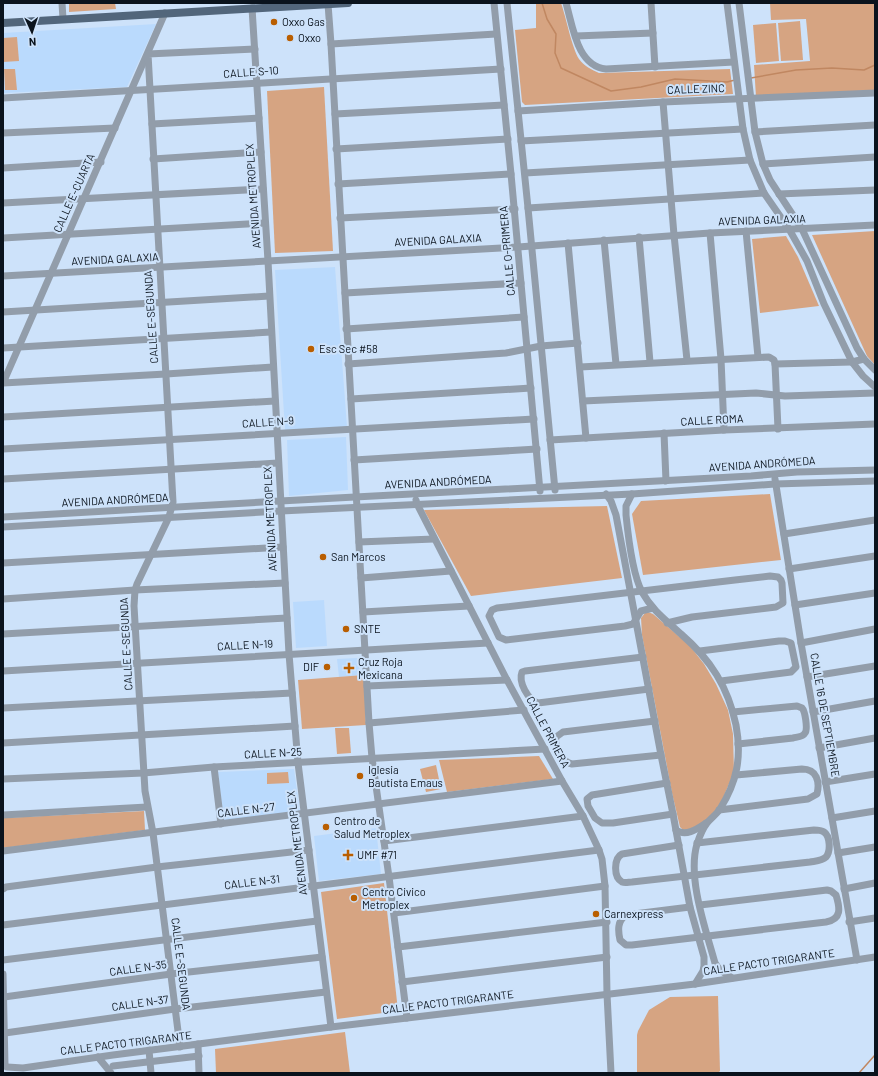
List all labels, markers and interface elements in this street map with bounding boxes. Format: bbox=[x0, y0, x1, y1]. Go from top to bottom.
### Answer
north arrow bbox=[12, 12, 52, 52]
place label: Oxxo Gas bbox=[282, 15, 325, 28]
marker: Oxxo Gas bbox=[269, 17, 279, 27]
place label: Oxxo bbox=[298, 31, 321, 44]
marker: Oxxo bbox=[285, 33, 295, 43]
text: N bbox=[29, 36, 37, 49]
street label: CALLE S-10 bbox=[223, 63, 279, 80]
street label: CALLE ZINC bbox=[667, 81, 725, 96]
street label: AVENIDA METROPLEX bbox=[242, 143, 263, 249]
street label: CALLE E-CUARTA bbox=[50, 151, 97, 234]
street label: CALLE O-PRIMERA bbox=[496, 205, 517, 297]
street label: AVENIDA GALAXIA bbox=[718, 211, 806, 228]
street label: AVENIDA GALAXIA bbox=[394, 231, 482, 248]
street label: AVENIDA GALAXIA bbox=[71, 250, 159, 267]
street label: CALLE E-SEGUNDA bbox=[141, 270, 160, 364]
place label: Esc Sec #58 bbox=[319, 342, 378, 355]
marker: Esc Sec #58 bbox=[306, 344, 316, 354]
street label: CALLE ROMA bbox=[680, 411, 744, 428]
street label: CALLE N-9 bbox=[241, 413, 295, 430]
street label: AVENIDA ANDRÓMEDA bbox=[708, 453, 816, 474]
street label: AVENIDA METROPLEX bbox=[260, 466, 279, 572]
street label: AVENIDA ANDRÓMEDA bbox=[384, 472, 492, 491]
street label: AVENIDA ANDRÓMEDA bbox=[61, 490, 169, 509]
place label: San Marcos bbox=[331, 550, 386, 563]
marker: San Marcos bbox=[318, 552, 328, 562]
street label: CALLE E-SEGUNDA bbox=[117, 597, 134, 691]
place label: SNTE bbox=[354, 622, 381, 635]
marker: SNTE bbox=[341, 624, 351, 634]
street label: CALLE N-19 bbox=[217, 637, 274, 652]
street label: CALLE 16 DE SEPTIEMBRE bbox=[808, 652, 843, 778]
place label: Cruz Roja Mexicana bbox=[358, 655, 403, 681]
place label: DIF bbox=[303, 660, 319, 673]
marker: DIF bbox=[322, 662, 332, 672]
marker: Cruz Roja Mexicana bbox=[343, 662, 355, 674]
street label: CALLE PRIMERA bbox=[524, 694, 573, 770]
street label: CALLE N-25 bbox=[244, 744, 303, 761]
place label: Iglesia Bautista Emaus bbox=[368, 763, 443, 789]
marker: Iglesia Bautista Emaus bbox=[355, 771, 365, 781]
street label: AVENIDA METROPLEX bbox=[284, 790, 309, 896]
street label: CALLE N-27 bbox=[217, 800, 275, 819]
place label: Centro de Salud Metroplex bbox=[334, 814, 410, 840]
marker: Centro de Salud Metroplex bbox=[321, 822, 331, 832]
place label: UMF #71 bbox=[357, 848, 397, 861]
marker: UMF #71 bbox=[342, 849, 354, 861]
street label: CALLE N-31 bbox=[223, 872, 280, 891]
place label: Centro Civico Metroplex bbox=[362, 885, 426, 911]
marker: Centro Civico Metroplex bbox=[349, 893, 359, 903]
place label: Carnexpress bbox=[604, 907, 663, 920]
marker: Carnexpress bbox=[591, 909, 601, 919]
street label: CALLE E-SEGUNDA bbox=[169, 917, 194, 1011]
street label: CALLE PACTO TRIGARANTE bbox=[703, 946, 836, 977]
street label: CALLE N-35 bbox=[108, 957, 168, 978]
street label: CALLE PACTO TRIGARANTE bbox=[382, 987, 515, 1016]
street label: CALLE N-37 bbox=[111, 992, 169, 1013]
street label: CALLE PACTO TRIGARANTE bbox=[60, 1028, 193, 1057]

